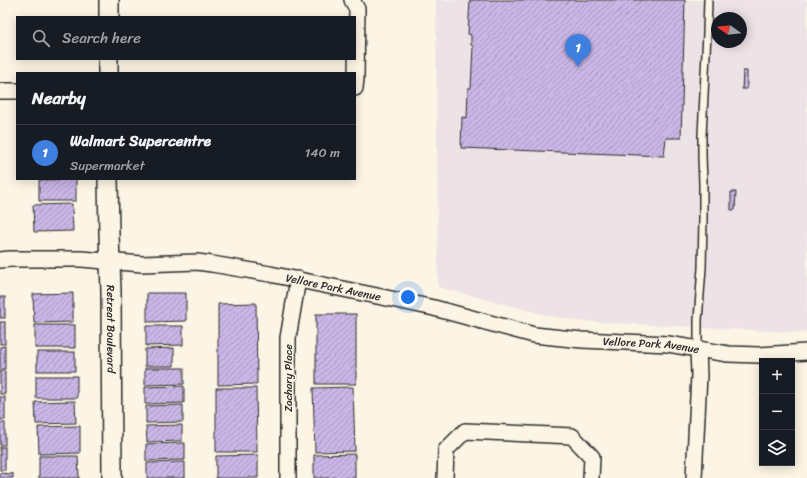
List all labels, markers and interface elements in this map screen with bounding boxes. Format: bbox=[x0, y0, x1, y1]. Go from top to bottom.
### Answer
north arrow bbox=[711, 12, 747, 48]
search box bbox=[16, 16, 356, 60]
text: Search here bbox=[62, 25, 141, 51]
icon: search bbox=[30, 27, 52, 49]
pin: 1 bbox=[565, 34, 591, 67]
text: Nearby bbox=[32, 83, 86, 113]
text: Walmart Supercentre bbox=[70, 128, 211, 154]
text: 1 bbox=[42, 141, 48, 164]
text: 140 m bbox=[305, 141, 340, 164]
text: Supermarket bbox=[70, 154, 145, 177]
street label: Vellore Park Avenue bbox=[284, 268, 383, 306]
street label: Retreat Boulevard bbox=[101, 285, 121, 374]
your location bbox=[398, 287, 418, 307]
street label: Vellore Park Avenue bbox=[603, 331, 701, 359]
street label: Zachary Place bbox=[279, 344, 298, 412]
map controls bbox=[759, 358, 795, 466]
button: + bbox=[759, 358, 795, 394]
button: − bbox=[759, 394, 795, 430]
button: layers bbox=[759, 430, 795, 466]

